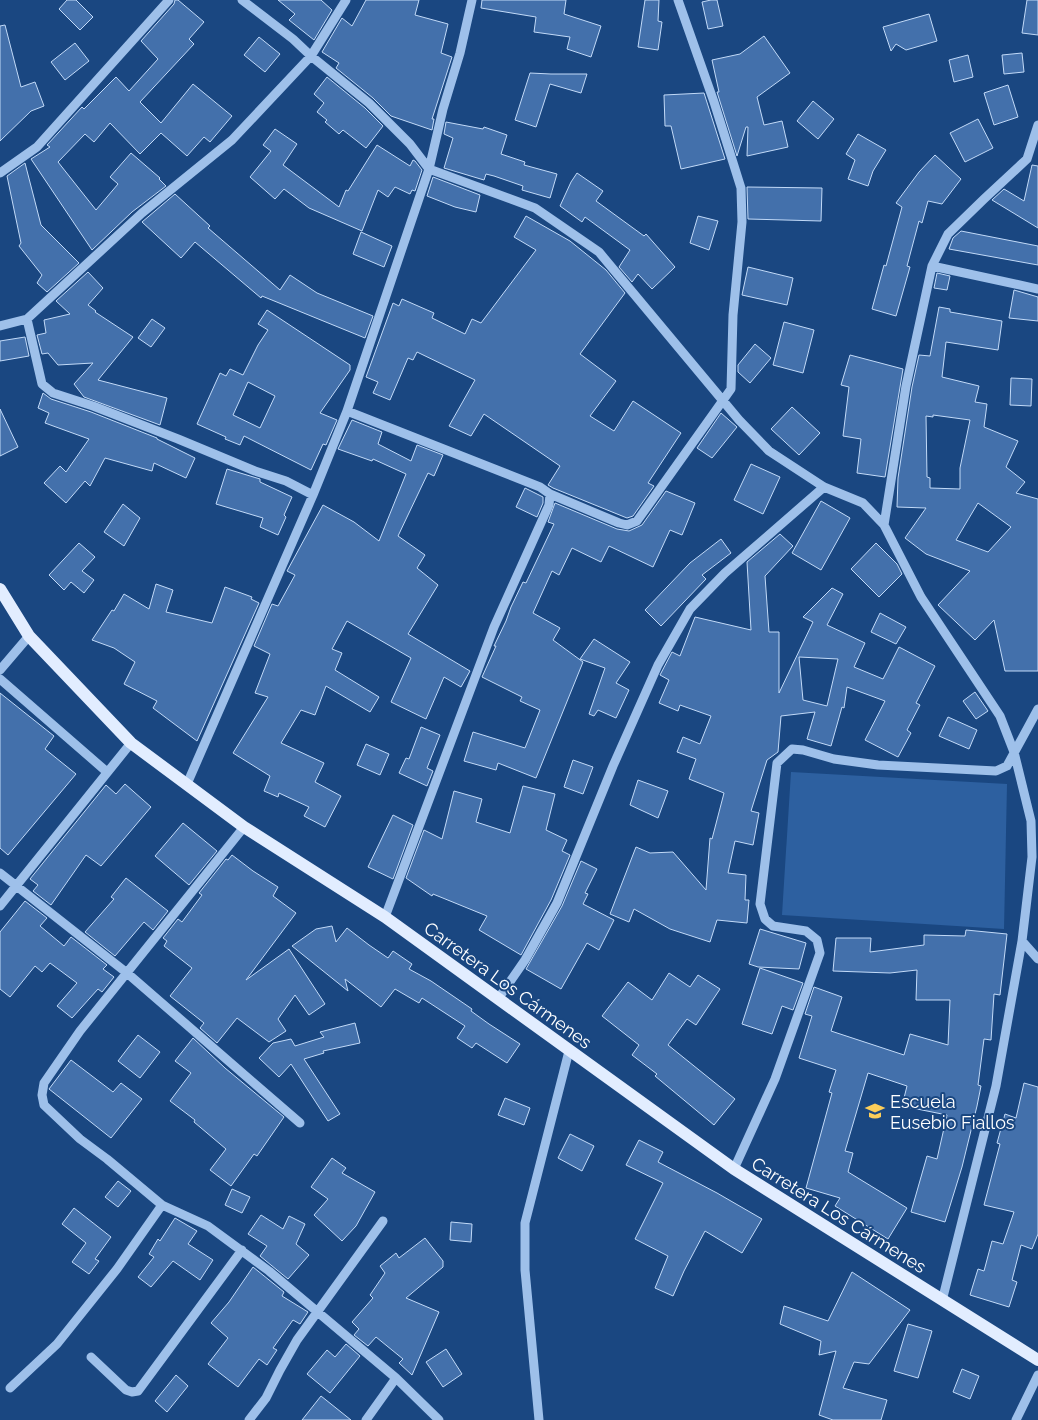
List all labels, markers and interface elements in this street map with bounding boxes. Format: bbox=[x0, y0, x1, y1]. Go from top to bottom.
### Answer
street label: Carretera Los Cármenes bbox=[420, 917, 596, 1053]
place label: Escuela Eusebio Fiallos bbox=[890, 1091, 1015, 1133]
school or university icon: Escuela Eusebio Fiallos bbox=[864, 1100, 886, 1122]
street label: Carretera Los Cármenes bbox=[748, 1153, 930, 1278]

